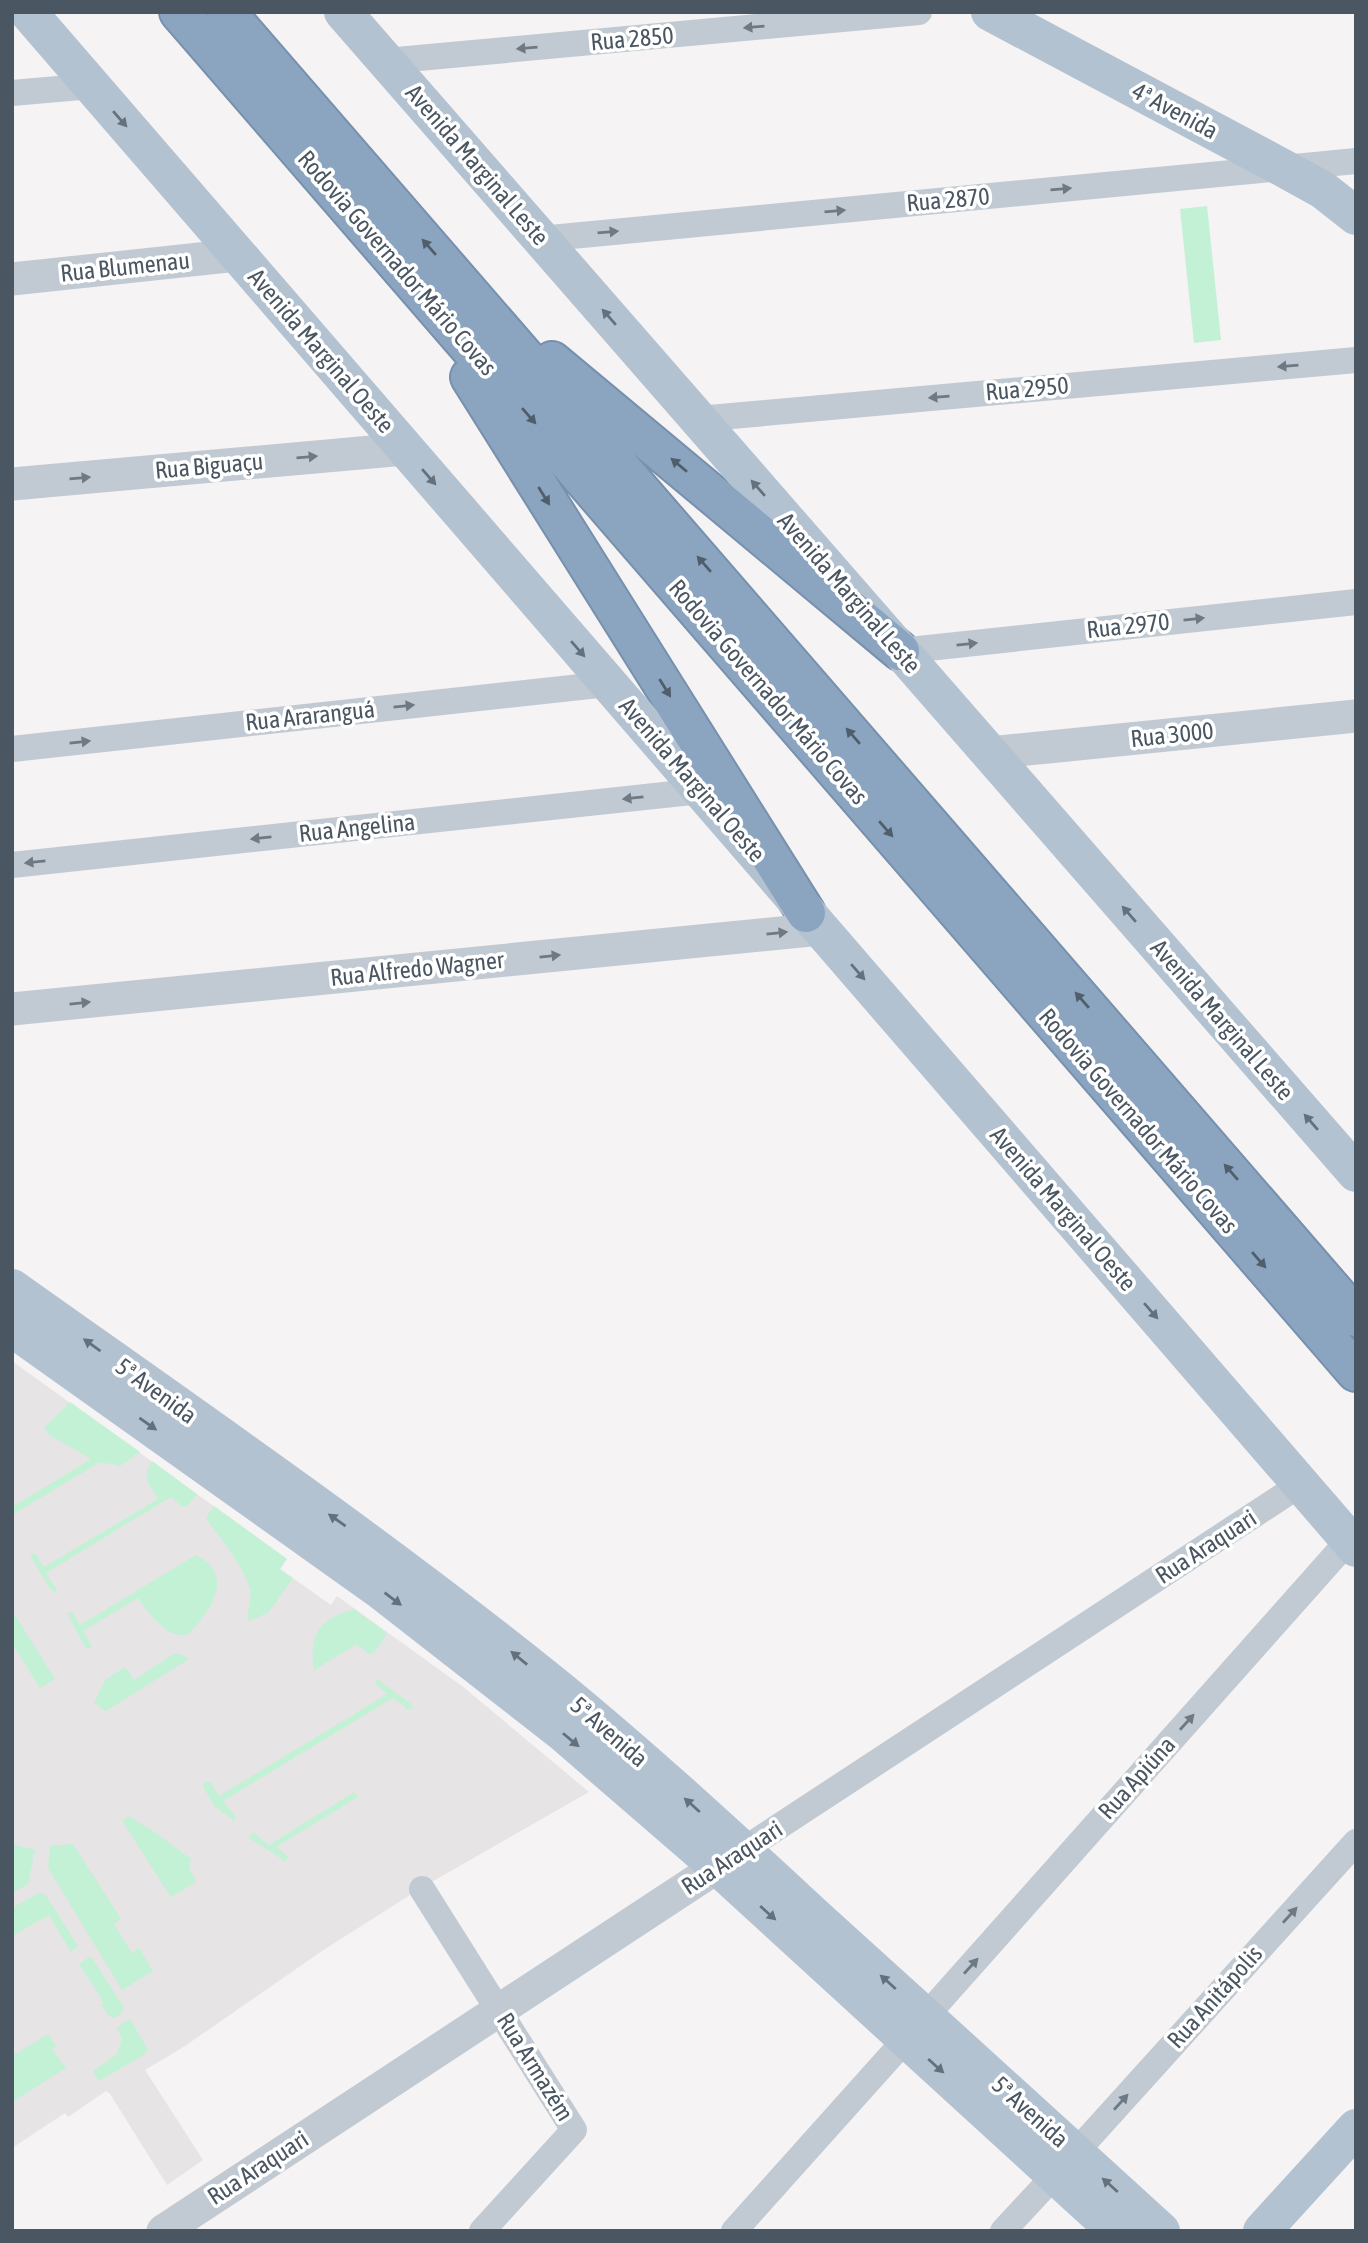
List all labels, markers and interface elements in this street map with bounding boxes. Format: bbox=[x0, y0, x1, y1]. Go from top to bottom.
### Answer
street label: Rua 2850 bbox=[589, 21, 675, 56]
one-way arrow bbox=[742, 22, 764, 33]
one-way arrow bbox=[516, 43, 538, 54]
street label: 4ª Avenida bbox=[1128, 77, 1222, 144]
street label: Avenida Marginal Leste bbox=[400, 79, 554, 250]
one-way arrow bbox=[112, 111, 127, 128]
street label: Rodovia Governador Mário Covas bbox=[293, 145, 502, 380]
street label: Rua 2870 bbox=[905, 182, 991, 217]
one-way arrow bbox=[1050, 183, 1072, 194]
one-way arrow bbox=[824, 205, 846, 216]
one-way arrow bbox=[597, 226, 619, 237]
one-way arrow bbox=[422, 238, 437, 255]
street label: Rua Blumenau bbox=[59, 246, 191, 287]
street label: Avenida Marginal Oeste bbox=[243, 263, 400, 438]
one-way arrow bbox=[601, 308, 617, 326]
one-way arrow bbox=[1277, 361, 1299, 372]
street label: Rua 2950 bbox=[984, 371, 1070, 406]
one-way arrow bbox=[928, 392, 950, 403]
one-way arrow bbox=[521, 407, 537, 425]
street label: Rua Biguaçu bbox=[154, 447, 264, 484]
one-way arrow bbox=[296, 452, 318, 463]
one-way arrow bbox=[670, 458, 687, 473]
one-way arrow bbox=[421, 468, 437, 486]
one-way arrow bbox=[69, 472, 91, 483]
one-way arrow bbox=[751, 480, 766, 497]
one-way arrow bbox=[537, 486, 550, 505]
street label: Avenida Marginal Leste bbox=[772, 507, 926, 678]
one-way arrow bbox=[696, 555, 712, 573]
street label: Rodovia Governador Mário Covas bbox=[664, 574, 873, 809]
street label: Rua 2970 bbox=[1085, 608, 1171, 643]
one-way arrow bbox=[1183, 614, 1205, 625]
one-way arrow bbox=[957, 638, 979, 649]
one-way arrow bbox=[570, 640, 586, 658]
one-way arrow bbox=[658, 679, 671, 698]
street label: Avenida Marginal Oeste bbox=[614, 692, 771, 867]
street label: Rua Araranguá bbox=[244, 695, 376, 736]
one-way arrow bbox=[393, 700, 415, 711]
street label: Rua 3000 bbox=[1129, 717, 1215, 752]
one-way arrow bbox=[845, 727, 861, 745]
one-way arrow bbox=[69, 736, 91, 747]
one-way arrow bbox=[622, 793, 644, 804]
street label: Rua Angelina bbox=[297, 808, 416, 847]
one-way arrow bbox=[878, 820, 894, 838]
one-way arrow bbox=[250, 833, 272, 844]
one-way arrow bbox=[24, 857, 46, 868]
one-way arrow bbox=[1122, 905, 1137, 922]
one-way arrow bbox=[766, 928, 788, 939]
street label: Avenida Marginal Leste bbox=[1145, 934, 1299, 1105]
street label: Rua Alfredo Wagner bbox=[329, 946, 506, 991]
one-way arrow bbox=[540, 950, 562, 961]
one-way arrow bbox=[850, 964, 865, 981]
one-way arrow bbox=[1075, 992, 1090, 1009]
one-way arrow bbox=[69, 997, 91, 1008]
street label: Rodovia Governador Mário Covas bbox=[1034, 1003, 1243, 1238]
one-way arrow bbox=[1303, 1113, 1319, 1131]
street label: Avenida Marginal Oeste bbox=[985, 1121, 1142, 1296]
one-way arrow bbox=[1224, 1164, 1239, 1181]
one-way arrow bbox=[1251, 1252, 1266, 1269]
one-way arrow bbox=[1143, 1303, 1158, 1320]
one-way arrow bbox=[83, 1338, 101, 1352]
street label: 5ª Avenida bbox=[111, 1352, 202, 1429]
one-way arrow bbox=[139, 1417, 157, 1431]
street label: Rua Araquari bbox=[1150, 1504, 1261, 1589]
one-way arrow bbox=[328, 1513, 346, 1527]
one-way arrow bbox=[384, 1592, 402, 1606]
one-way arrow bbox=[510, 1650, 528, 1665]
street label: 5ª Avenida bbox=[565, 1691, 653, 1772]
one-way arrow bbox=[1179, 1714, 1194, 1731]
street label: Rua Apiúna bbox=[1093, 1731, 1180, 1824]
one-way arrow bbox=[563, 1732, 580, 1747]
one-way arrow bbox=[683, 1797, 701, 1813]
street label: Rua Araquari bbox=[676, 1815, 787, 1900]
one-way arrow bbox=[759, 1905, 777, 1921]
one-way arrow bbox=[1281, 1907, 1297, 1924]
street label: Rua Anitápolis bbox=[1162, 1940, 1268, 2053]
one-way arrow bbox=[962, 1957, 978, 1974]
one-way arrow bbox=[879, 1975, 896, 1991]
street label: Rua Armazém bbox=[492, 2008, 579, 2126]
one-way arrow bbox=[927, 2058, 944, 2074]
street label: 5ª Avenida bbox=[987, 2071, 1074, 2153]
one-way arrow bbox=[1112, 2094, 1128, 2111]
street label: Rua Araquari bbox=[202, 2125, 313, 2210]
one-way arrow bbox=[1101, 2177, 1119, 2193]

